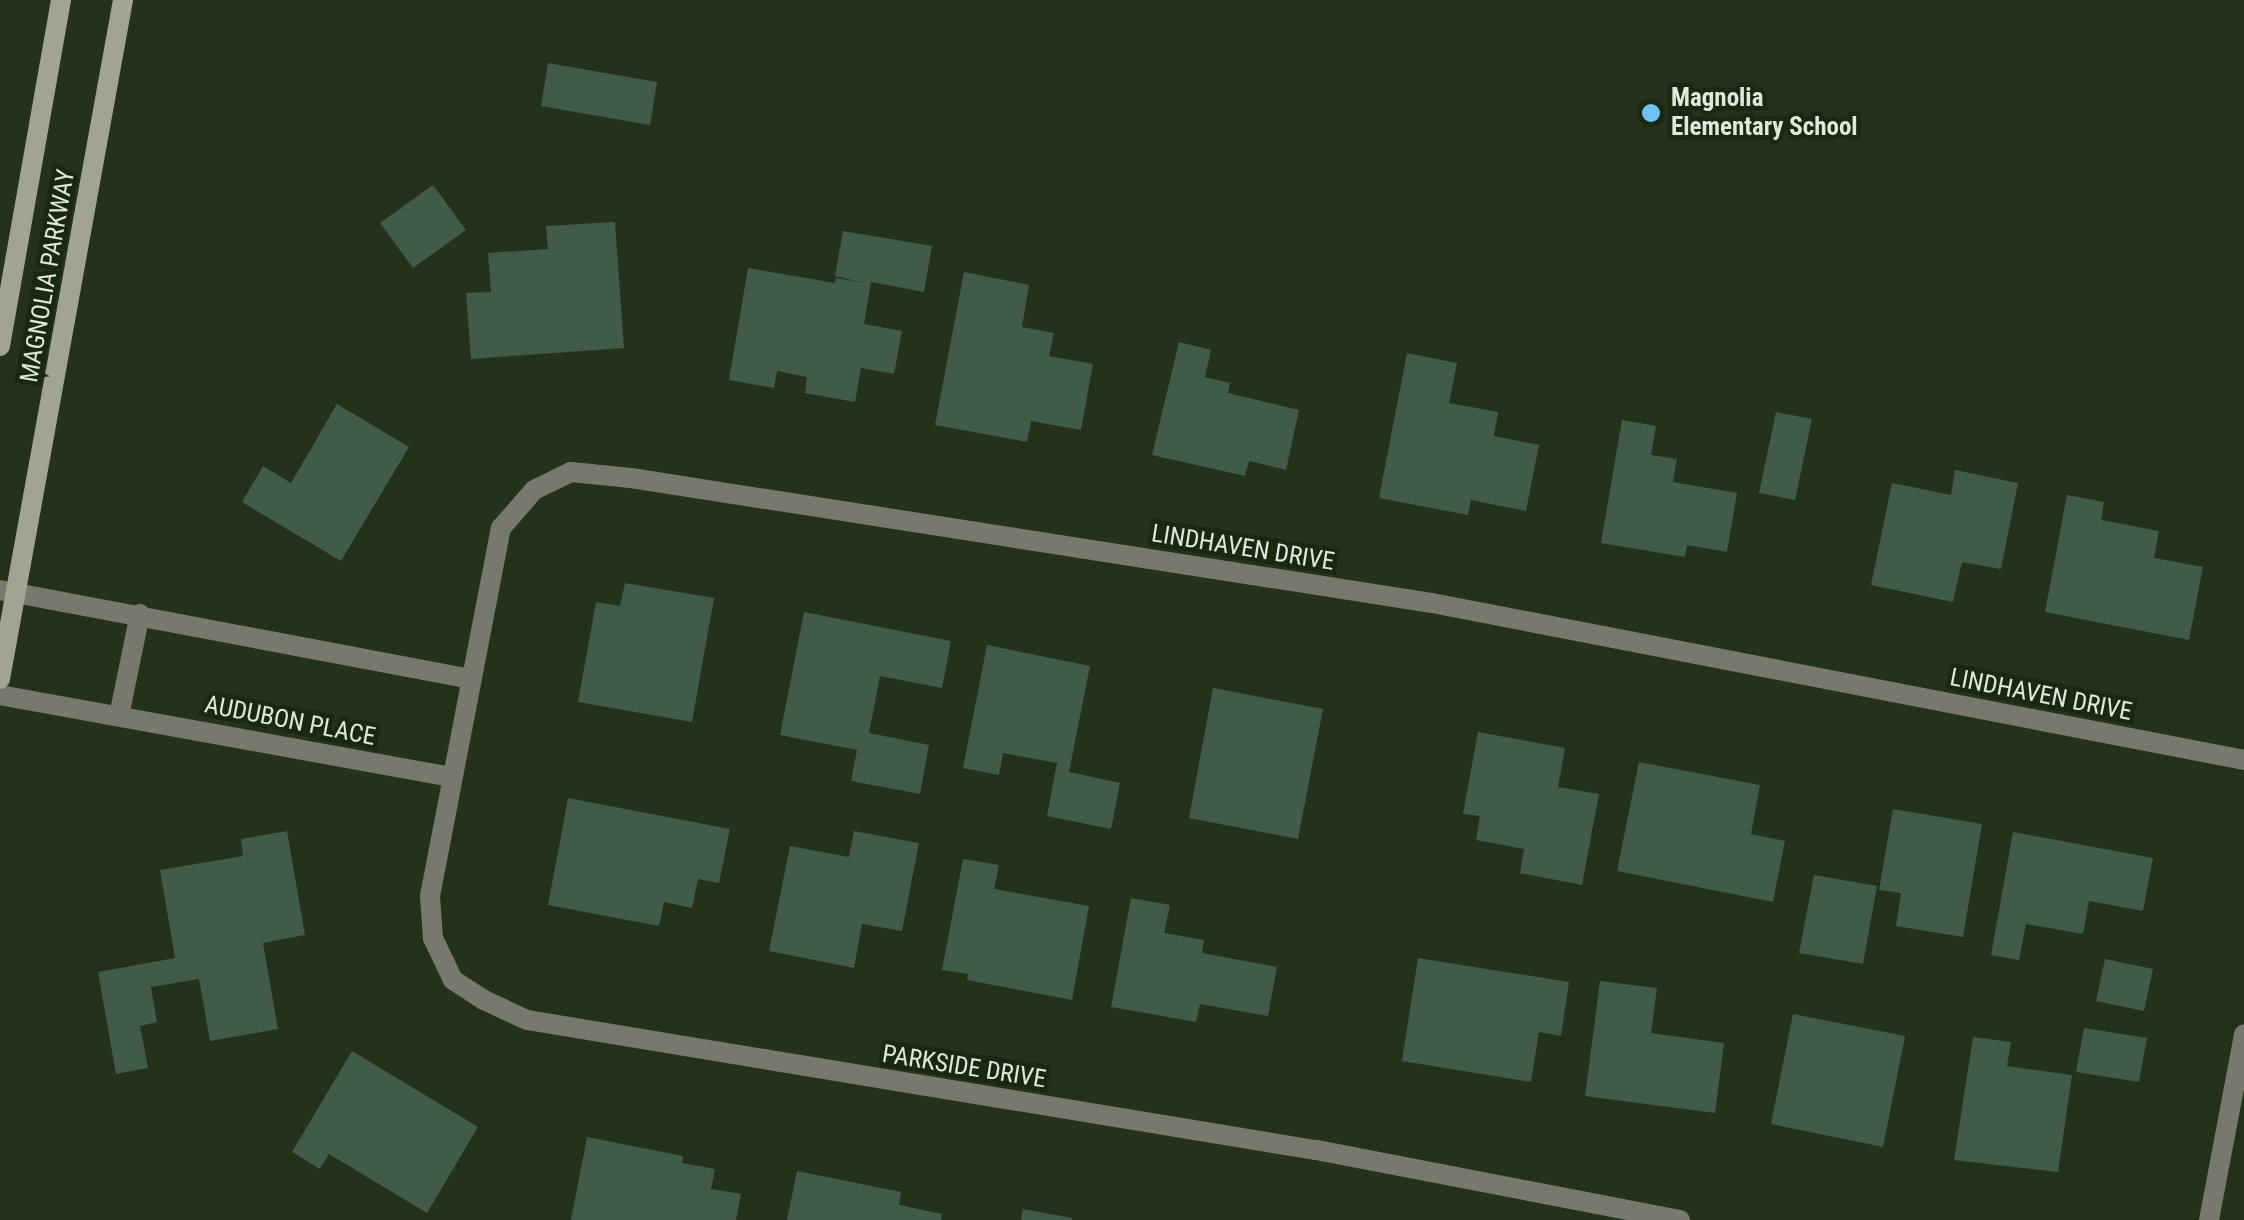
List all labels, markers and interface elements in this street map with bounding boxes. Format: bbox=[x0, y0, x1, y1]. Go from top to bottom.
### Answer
place label: Magnolia Elementary School bbox=[1671, 84, 1858, 143]
marker: Magnolia Elementary School bbox=[1640, 102, 1662, 124]
street label: MAGNOLIA PARKWAY bbox=[15, 167, 81, 385]
street label: LINDHAVEN DRIVE bbox=[1149, 519, 1337, 577]
street label: LINDHAVEN DRIVE bbox=[1947, 663, 2135, 727]
street label: AUDUBON PLACE bbox=[202, 690, 378, 752]
street label: PARKSIDE DRIVE bbox=[880, 1039, 1048, 1095]

